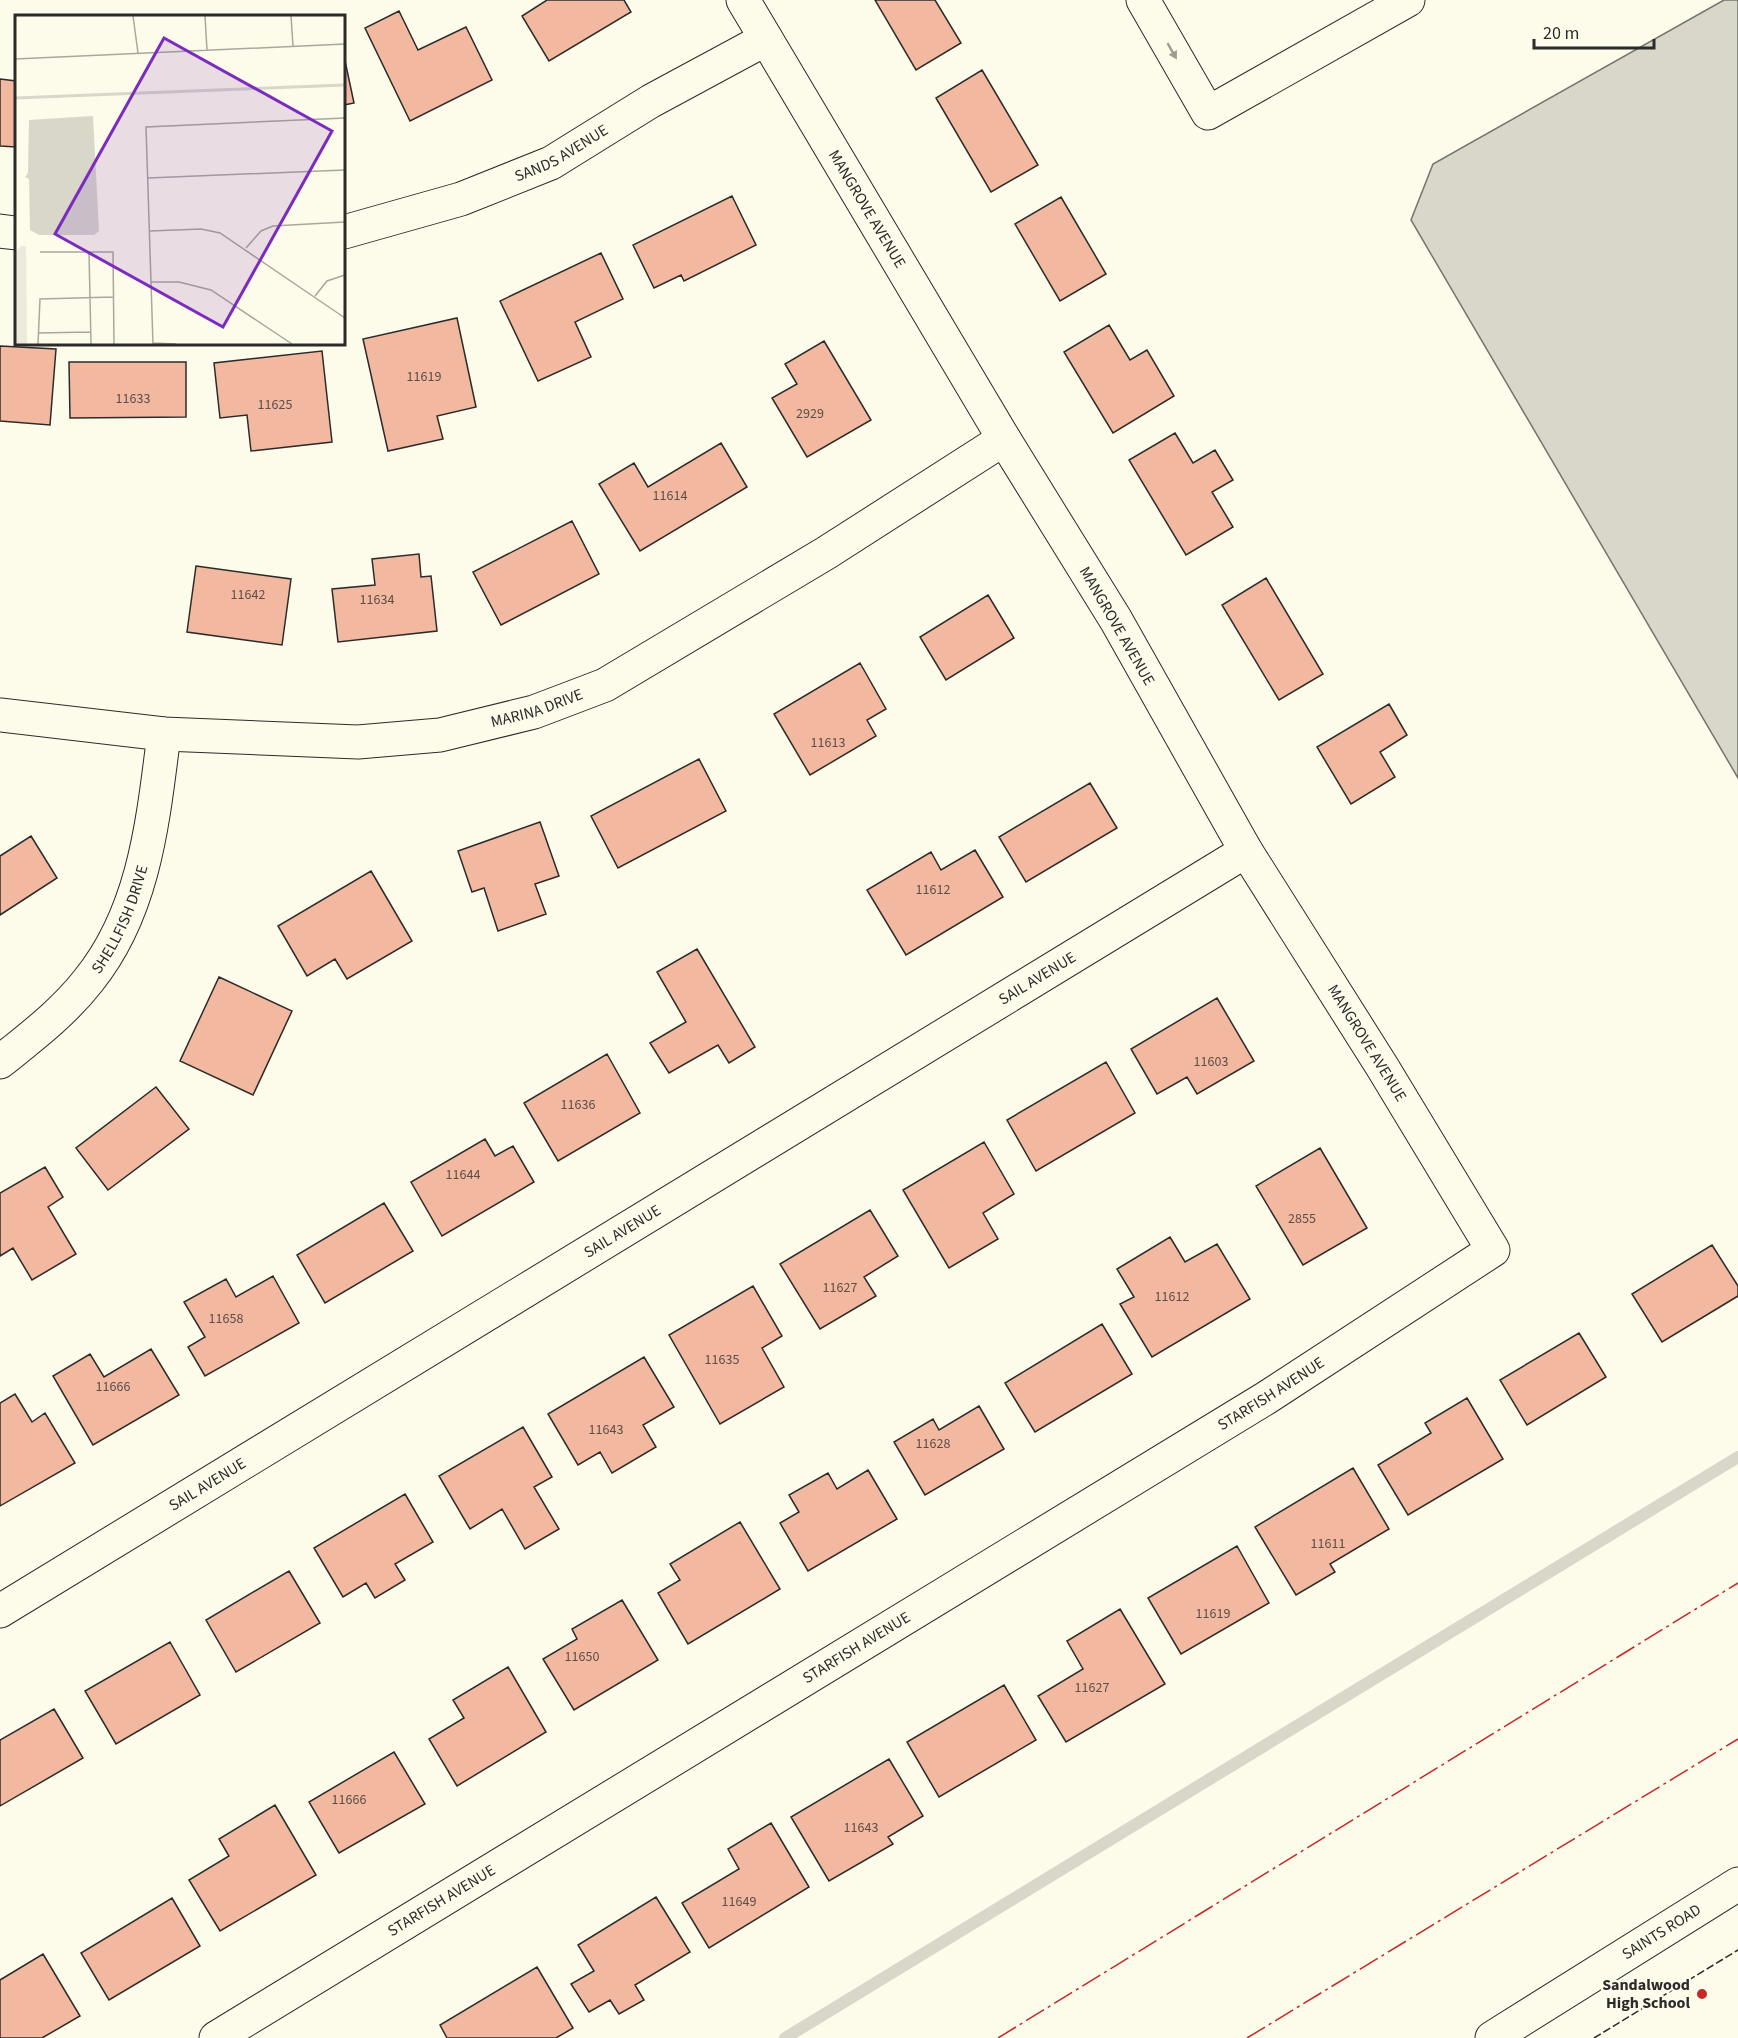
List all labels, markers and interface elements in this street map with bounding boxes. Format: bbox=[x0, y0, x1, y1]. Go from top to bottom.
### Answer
scale bar bbox=[1534, 12, 1654, 50]
inset map bbox=[15, 15, 345, 345]
text: 20 m bbox=[1543, 21, 1579, 46]
one-way arrow bbox=[1167, 43, 1177, 60]
street label: SANDS AVENUE bbox=[511, 119, 612, 187]
street label: MANGROVE AVENUE bbox=[823, 146, 911, 272]
house number: 11619 bbox=[407, 367, 441, 387]
house number: 11633 bbox=[116, 389, 150, 409]
house number: 11625 bbox=[258, 395, 292, 415]
house number: 2929 bbox=[796, 404, 824, 424]
house number: 11614 bbox=[653, 486, 687, 506]
street label: MANGROVE AVENUE bbox=[1074, 562, 1160, 690]
house number: 11642 bbox=[231, 585, 265, 605]
house number: 11634 bbox=[360, 590, 394, 610]
street label: MARINA DRIVE bbox=[488, 683, 586, 733]
house number: 11613 bbox=[811, 733, 845, 753]
street label: SHELLFISH DRIVE bbox=[86, 863, 153, 978]
house number: 11612 bbox=[916, 880, 950, 900]
street label: SAIL AVENUE bbox=[995, 946, 1080, 1010]
street label: MANGROVE AVENUE bbox=[1322, 980, 1412, 1106]
house number: 11603 bbox=[1194, 1052, 1228, 1072]
house number: 11636 bbox=[561, 1095, 595, 1115]
house number: 11644 bbox=[446, 1165, 480, 1185]
street label: SAIL AVENUE bbox=[580, 1199, 665, 1263]
house number: 2855 bbox=[1288, 1209, 1316, 1229]
house number: 11627 bbox=[823, 1278, 857, 1298]
house number: 11612 bbox=[1155, 1287, 1189, 1307]
house number: 11658 bbox=[209, 1309, 243, 1329]
house number: 11635 bbox=[705, 1350, 739, 1370]
street label: STARFISH AVENUE bbox=[1213, 1352, 1329, 1436]
house number: 11666 bbox=[96, 1377, 130, 1397]
house number: 11643 bbox=[589, 1420, 623, 1440]
house number: 11628 bbox=[916, 1434, 950, 1454]
street label: SAIL AVENUE bbox=[165, 1452, 250, 1516]
house number: 11611 bbox=[1311, 1534, 1345, 1554]
house number: 11619 bbox=[1196, 1604, 1230, 1624]
street label: STARFISH AVENUE bbox=[798, 1606, 914, 1689]
house number: 11650 bbox=[565, 1647, 599, 1667]
house number: 11627 bbox=[1075, 1678, 1109, 1698]
house number: 11666 bbox=[332, 1790, 366, 1810]
house number: 11643 bbox=[844, 1818, 878, 1838]
street label: STARFISH AVENUE bbox=[383, 1859, 499, 1942]
house number: 11649 bbox=[722, 1892, 756, 1912]
street label: SAINTS ROAD bbox=[1618, 1899, 1705, 1965]
place label: Sandalwood High School bbox=[1602, 1974, 1690, 2014]
marker: Sandalwood High School bbox=[1695, 1987, 1709, 2001]

